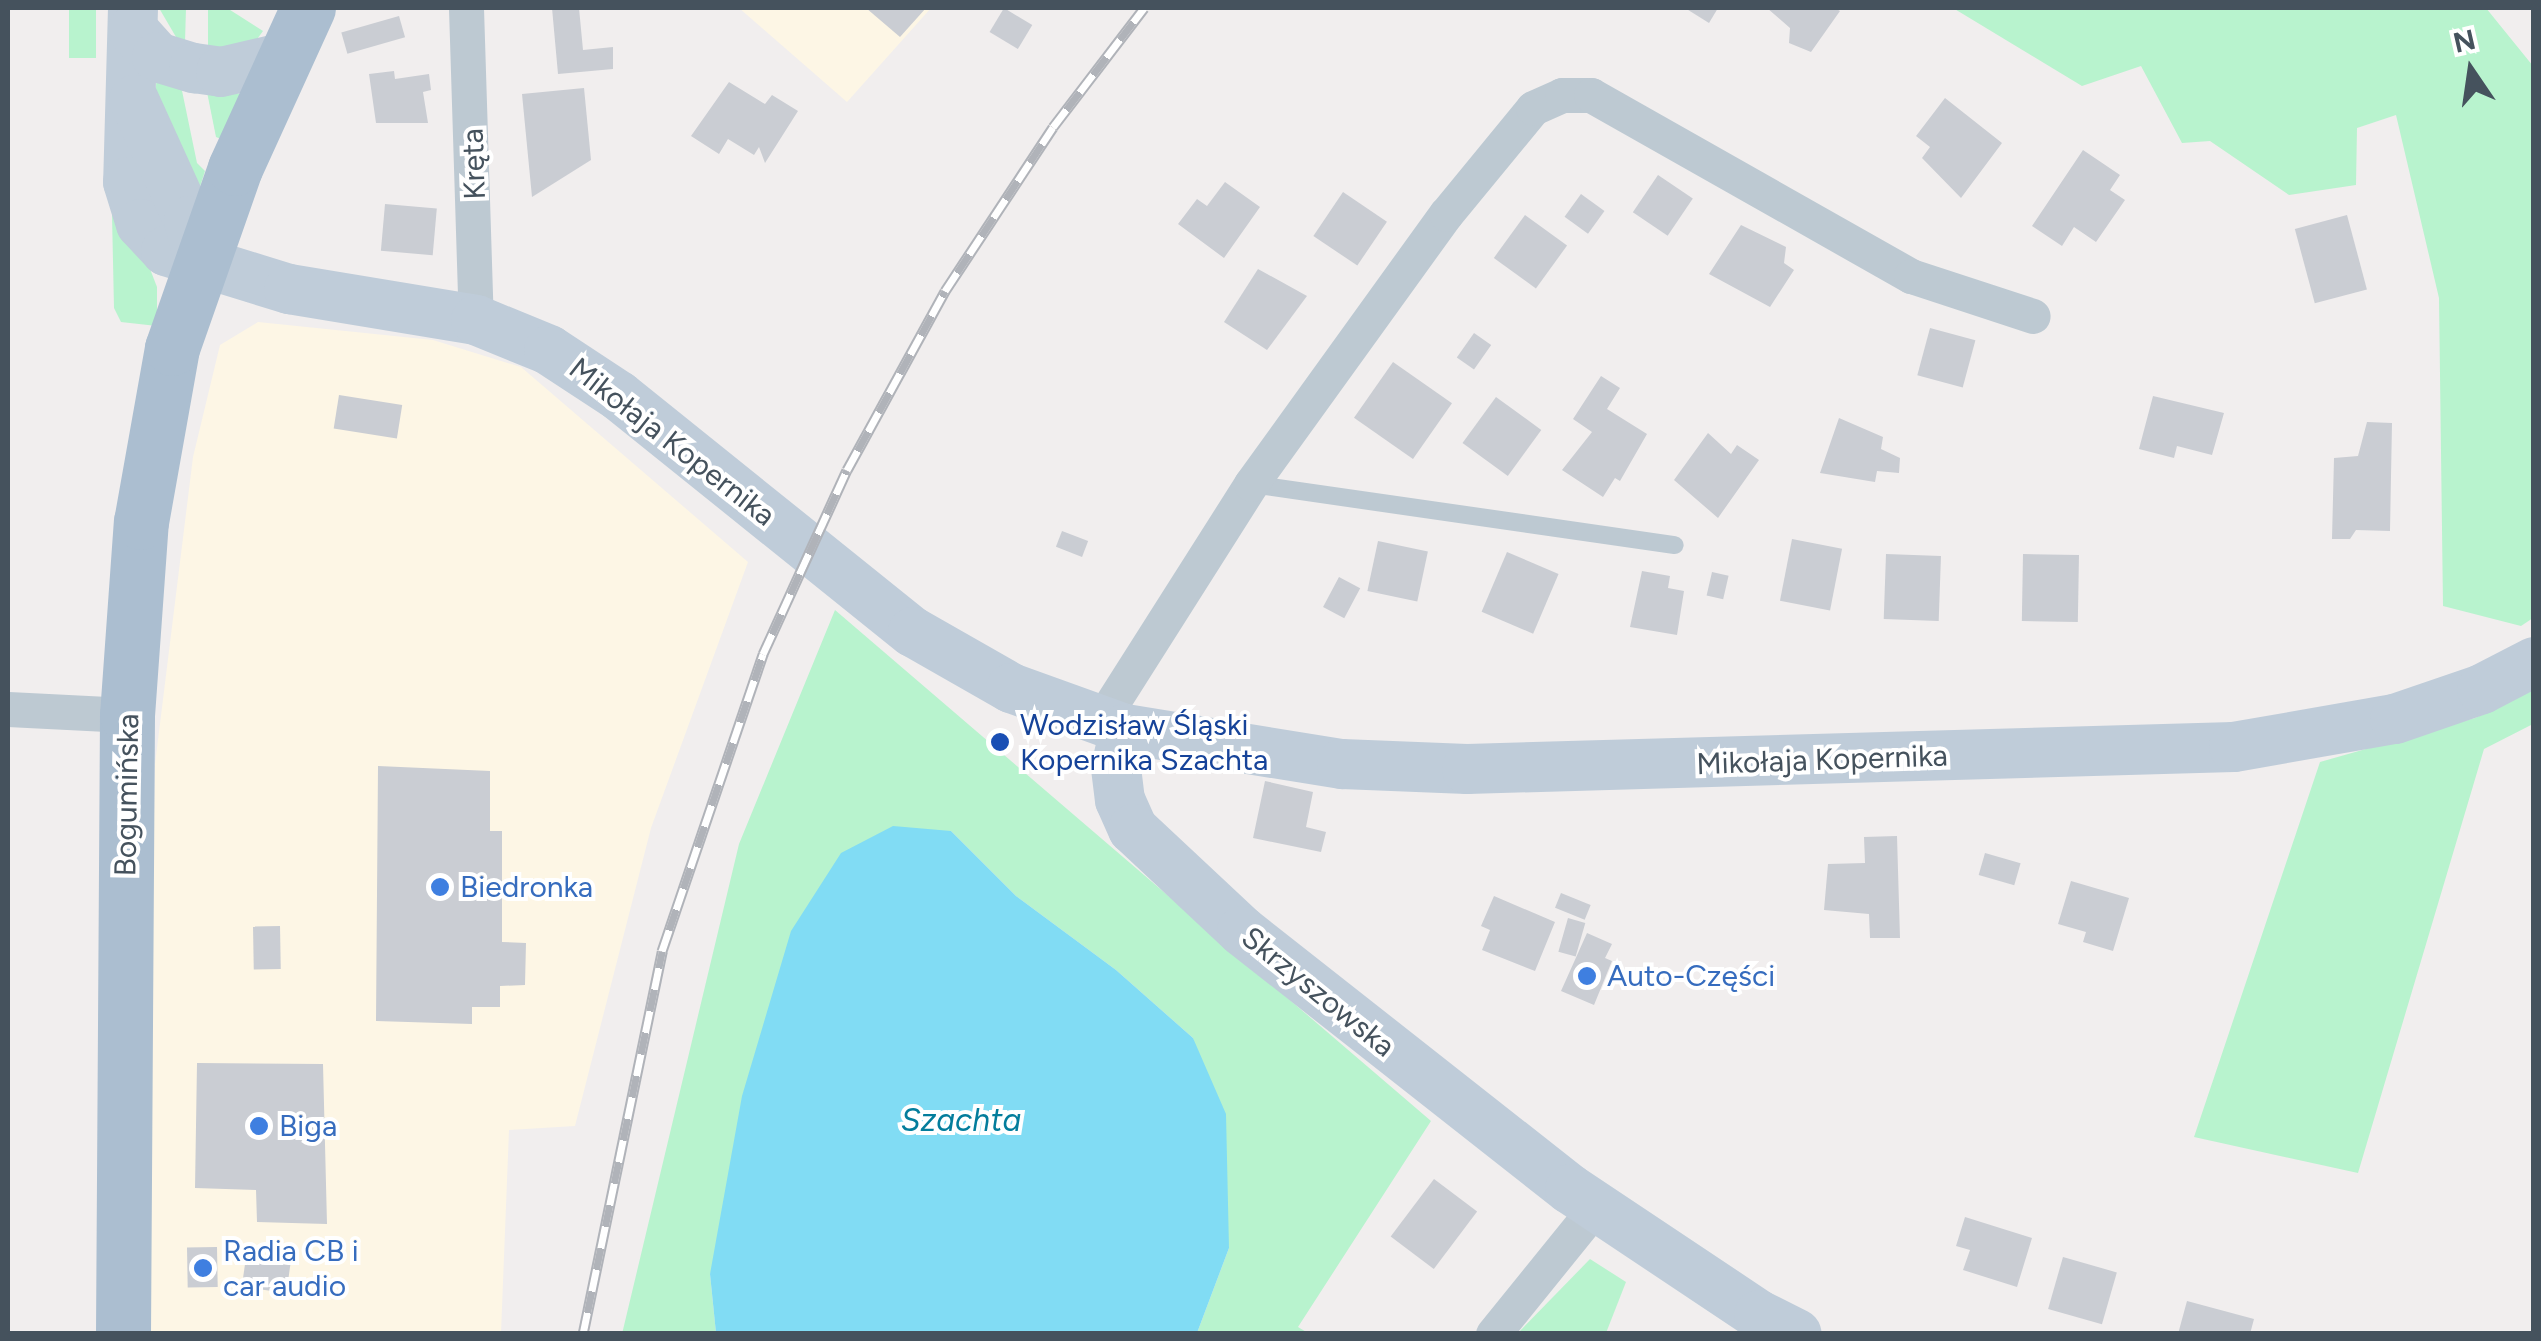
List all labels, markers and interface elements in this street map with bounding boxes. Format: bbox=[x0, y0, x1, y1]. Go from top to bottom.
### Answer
north arrow bbox=[2421, 20, 2521, 120]
text: N bbox=[2450, 22, 2479, 60]
street label: Kręta bbox=[455, 128, 493, 200]
street label: Mikołaja Kopernika bbox=[562, 350, 782, 534]
place label: Wodzisław Śląski Kopernika Szachta bbox=[1020, 707, 1268, 778]
street label: Bogumińska bbox=[108, 713, 146, 877]
marker: Wodzisław Śląski Kopernika Szachta bbox=[989, 731, 1011, 753]
street label: Mikołaja Kopernika bbox=[1696, 738, 1948, 782]
place label: Biedronka bbox=[460, 869, 593, 905]
marker: Biedronka bbox=[429, 876, 451, 898]
street label: Skrzyszowska bbox=[1234, 919, 1402, 1065]
place label: Auto-Części bbox=[1607, 958, 1775, 994]
marker: Auto-Części bbox=[1576, 965, 1598, 987]
water label: Szachta bbox=[901, 1101, 1021, 1139]
place label: Biga bbox=[279, 1108, 337, 1144]
marker: Biga bbox=[248, 1115, 270, 1137]
place label: Radia CB i car audio bbox=[223, 1233, 359, 1304]
marker: Radia CB i car audio bbox=[192, 1257, 214, 1279]

